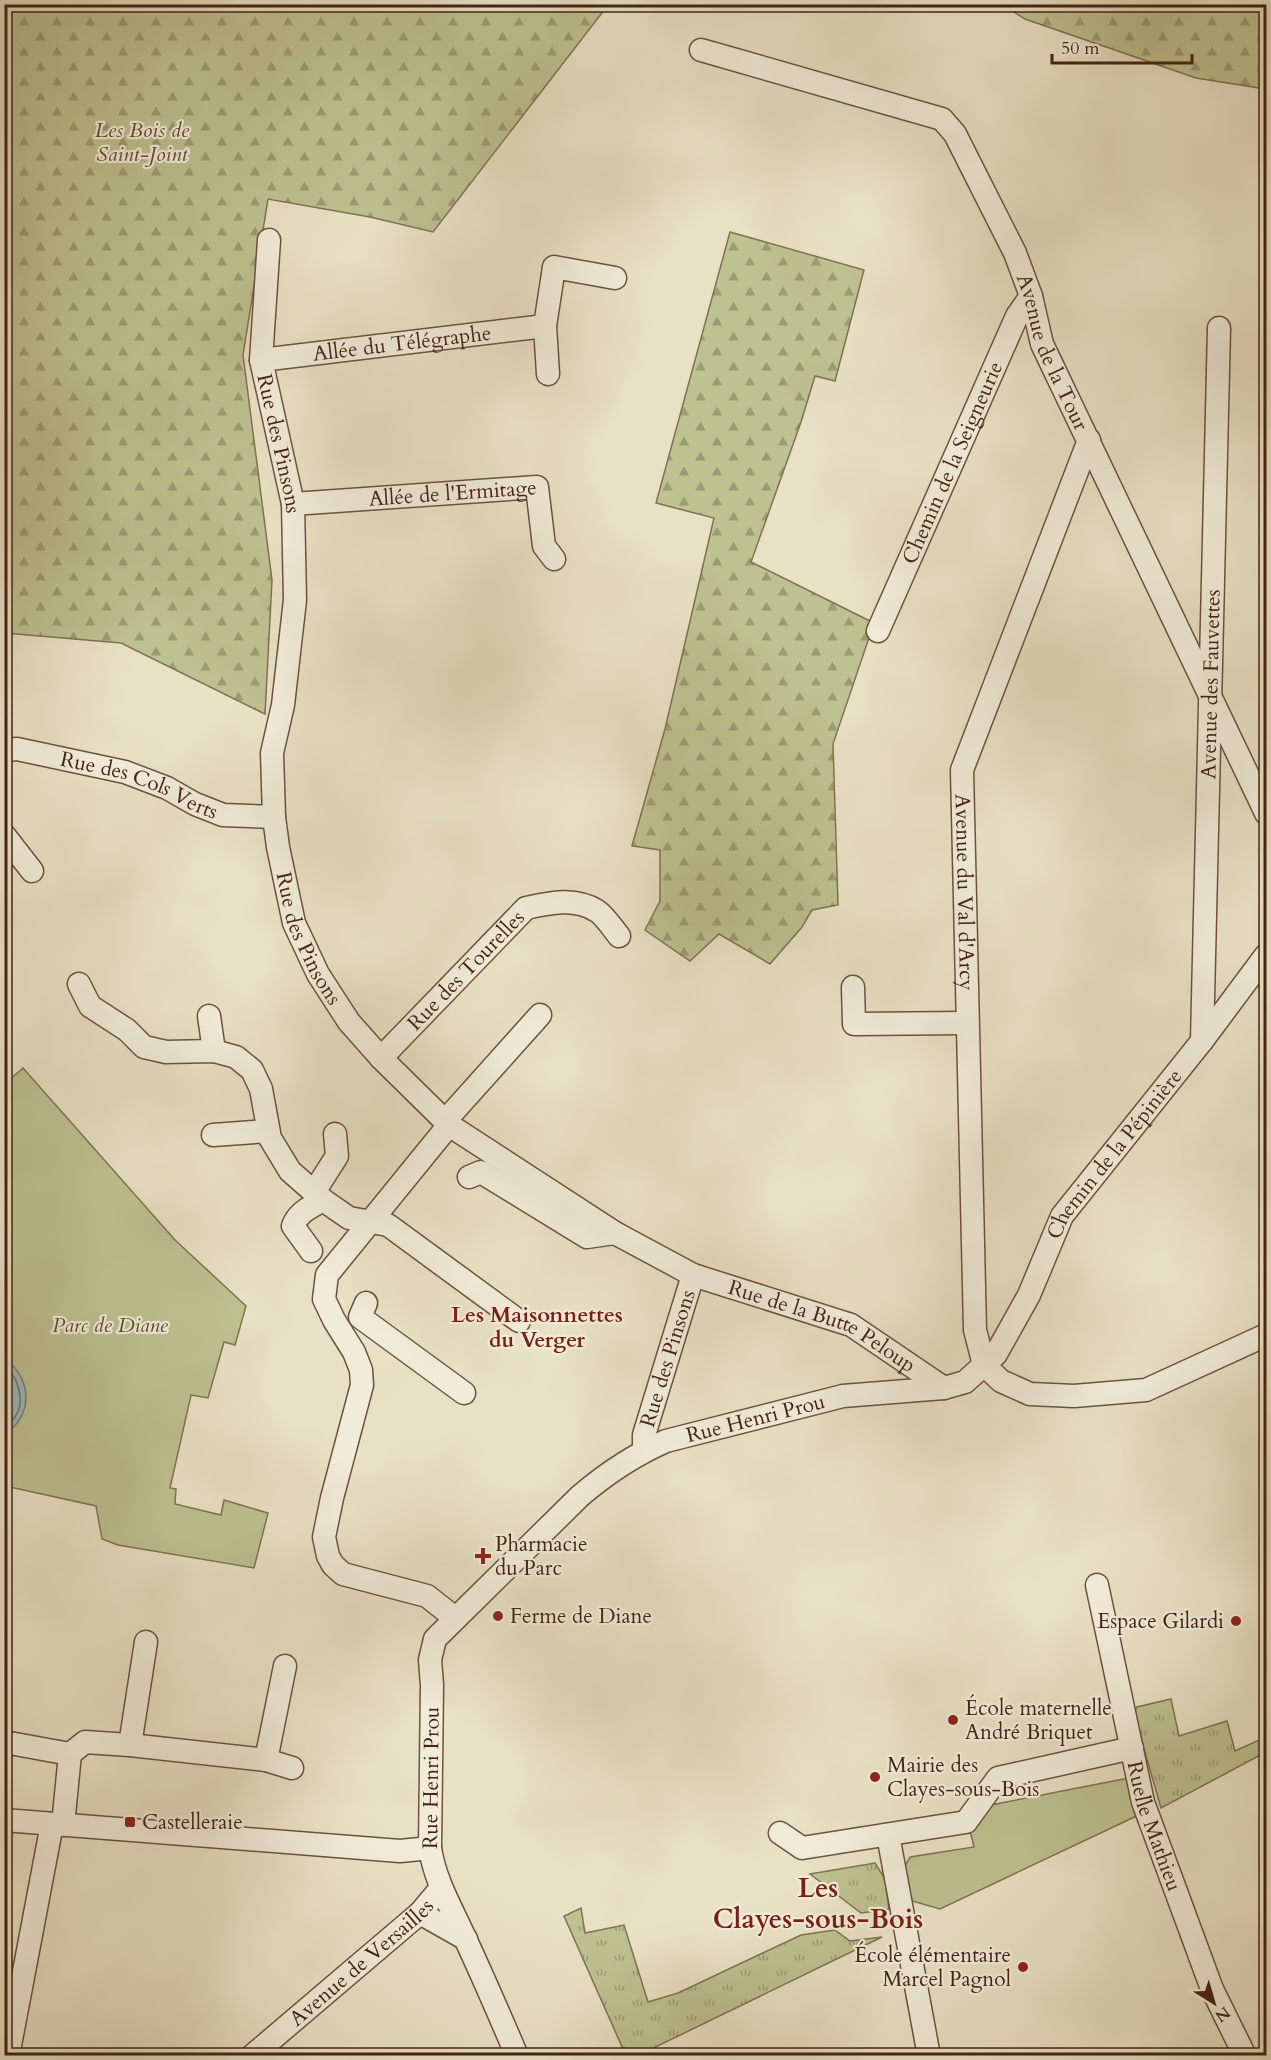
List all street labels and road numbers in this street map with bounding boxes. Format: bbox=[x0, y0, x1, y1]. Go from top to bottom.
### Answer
street label: Avenue de la Tour bbox=[1009, 270, 1095, 436]
street label: Allée du Télégraphe bbox=[311, 319, 493, 369]
street label: Chemin de la Seigneurie bbox=[895, 357, 1010, 569]
street label: Rue des Pinsons bbox=[250, 371, 307, 514]
street label: Allée de l'Ermitage bbox=[368, 473, 538, 514]
street label: Avenue des Fauvettes bbox=[1194, 589, 1228, 779]
street label: Rue des Cols Verts bbox=[58, 745, 222, 827]
street label: Avenue du Val d'Arcy bbox=[948, 794, 981, 991]
street label: Rue des Pinsons bbox=[269, 869, 348, 1011]
street label: Rue des Tourelles bbox=[401, 904, 531, 1037]
street label: Chemin de la Pépinière bbox=[1040, 1063, 1189, 1244]
street label: Rue de la Butte Peloup bbox=[725, 1273, 921, 1380]
street label: Rue des Pinsons bbox=[633, 1286, 703, 1431]
street label: Rue Henri Prou bbox=[683, 1387, 828, 1450]
street label: Rue Henri Prou bbox=[416, 1706, 447, 1849]
street label: Ruelle Mathieu bbox=[1120, 1758, 1189, 1895]
street label: Avenue de Versailles bbox=[283, 1893, 441, 2033]

